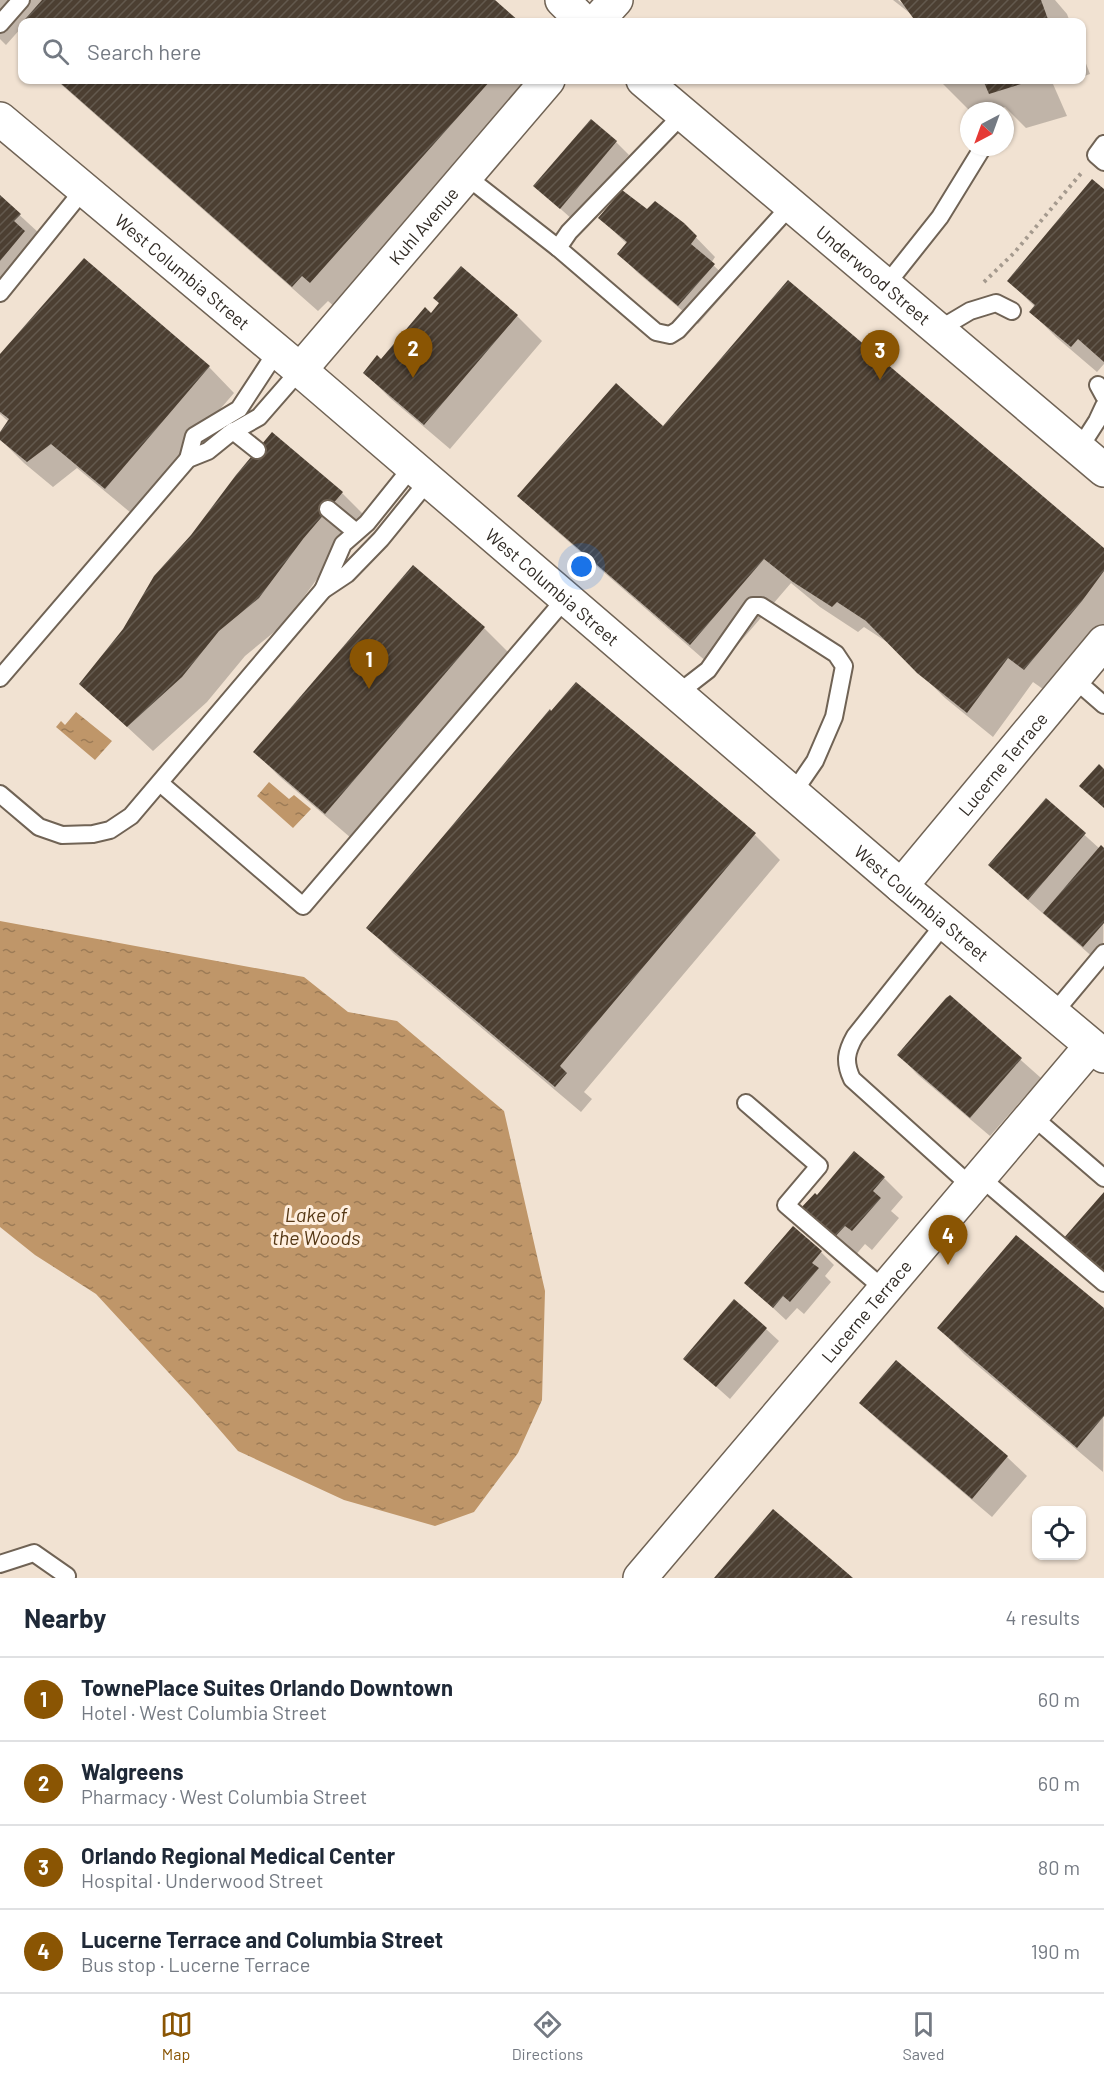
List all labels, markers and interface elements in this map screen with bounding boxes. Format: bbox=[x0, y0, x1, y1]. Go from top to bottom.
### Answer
search box bbox=[18, 18, 1086, 84]
icon: search bbox=[39, 35, 72, 68]
text: Search here bbox=[87, 38, 201, 64]
north arrow bbox=[960, 102, 1014, 156]
street label: Kuhl Avenue bbox=[384, 182, 463, 269]
street label: West Columbia Street bbox=[111, 209, 254, 334]
street label: Underwood Street bbox=[812, 221, 935, 330]
pin: 2 bbox=[394, 328, 432, 378]
pin: 3 bbox=[860, 330, 900, 380]
street label: West Columbia Street bbox=[481, 523, 624, 650]
your location bbox=[567, 552, 596, 581]
pin: 1 bbox=[350, 640, 388, 689]
street label: Lucerne Terrace bbox=[953, 708, 1052, 820]
street label: West Columbia Street bbox=[850, 840, 993, 966]
water label: Lake of the Woods bbox=[272, 1202, 360, 1249]
pin: 4 bbox=[928, 1216, 968, 1265]
street label: Lucerne Terrace bbox=[817, 1255, 916, 1367]
map controls bbox=[1032, 1506, 1086, 1560]
button: locate bbox=[1032, 1506, 1086, 1560]
text: Nearby bbox=[24, 1602, 106, 1633]
text: 4 results bbox=[1005, 1605, 1080, 1629]
text: TownePlace Suites Orlando Downtown bbox=[81, 1674, 453, 1700]
text: 1 bbox=[40, 1687, 47, 1711]
text: 60 m bbox=[1038, 1687, 1080, 1711]
text: Hotel · West Columbia Street bbox=[81, 1700, 327, 1724]
text: Walgreens bbox=[81, 1758, 183, 1784]
text: 2 bbox=[38, 1771, 49, 1795]
text: 60 m bbox=[1038, 1771, 1080, 1795]
text: Pharmacy · West Columbia Street bbox=[81, 1784, 367, 1808]
text: Orlando Regional Medical Center bbox=[81, 1842, 395, 1868]
text: 3 bbox=[38, 1855, 49, 1879]
text: 80 m bbox=[1038, 1855, 1080, 1879]
text: Hospital · Underwood Street bbox=[81, 1868, 323, 1892]
text: Lucerne Terrace and Columbia Street bbox=[81, 1926, 443, 1952]
text: 4 bbox=[37, 1939, 50, 1963]
text: 190 m bbox=[1031, 1939, 1080, 1963]
text: Bus stop · Lucerne Terrace bbox=[81, 1952, 310, 1976]
tab: Map bbox=[160, 2008, 193, 2063]
tab: Directions bbox=[512, 2008, 583, 2063]
tab: Saved bbox=[902, 2008, 944, 2063]

